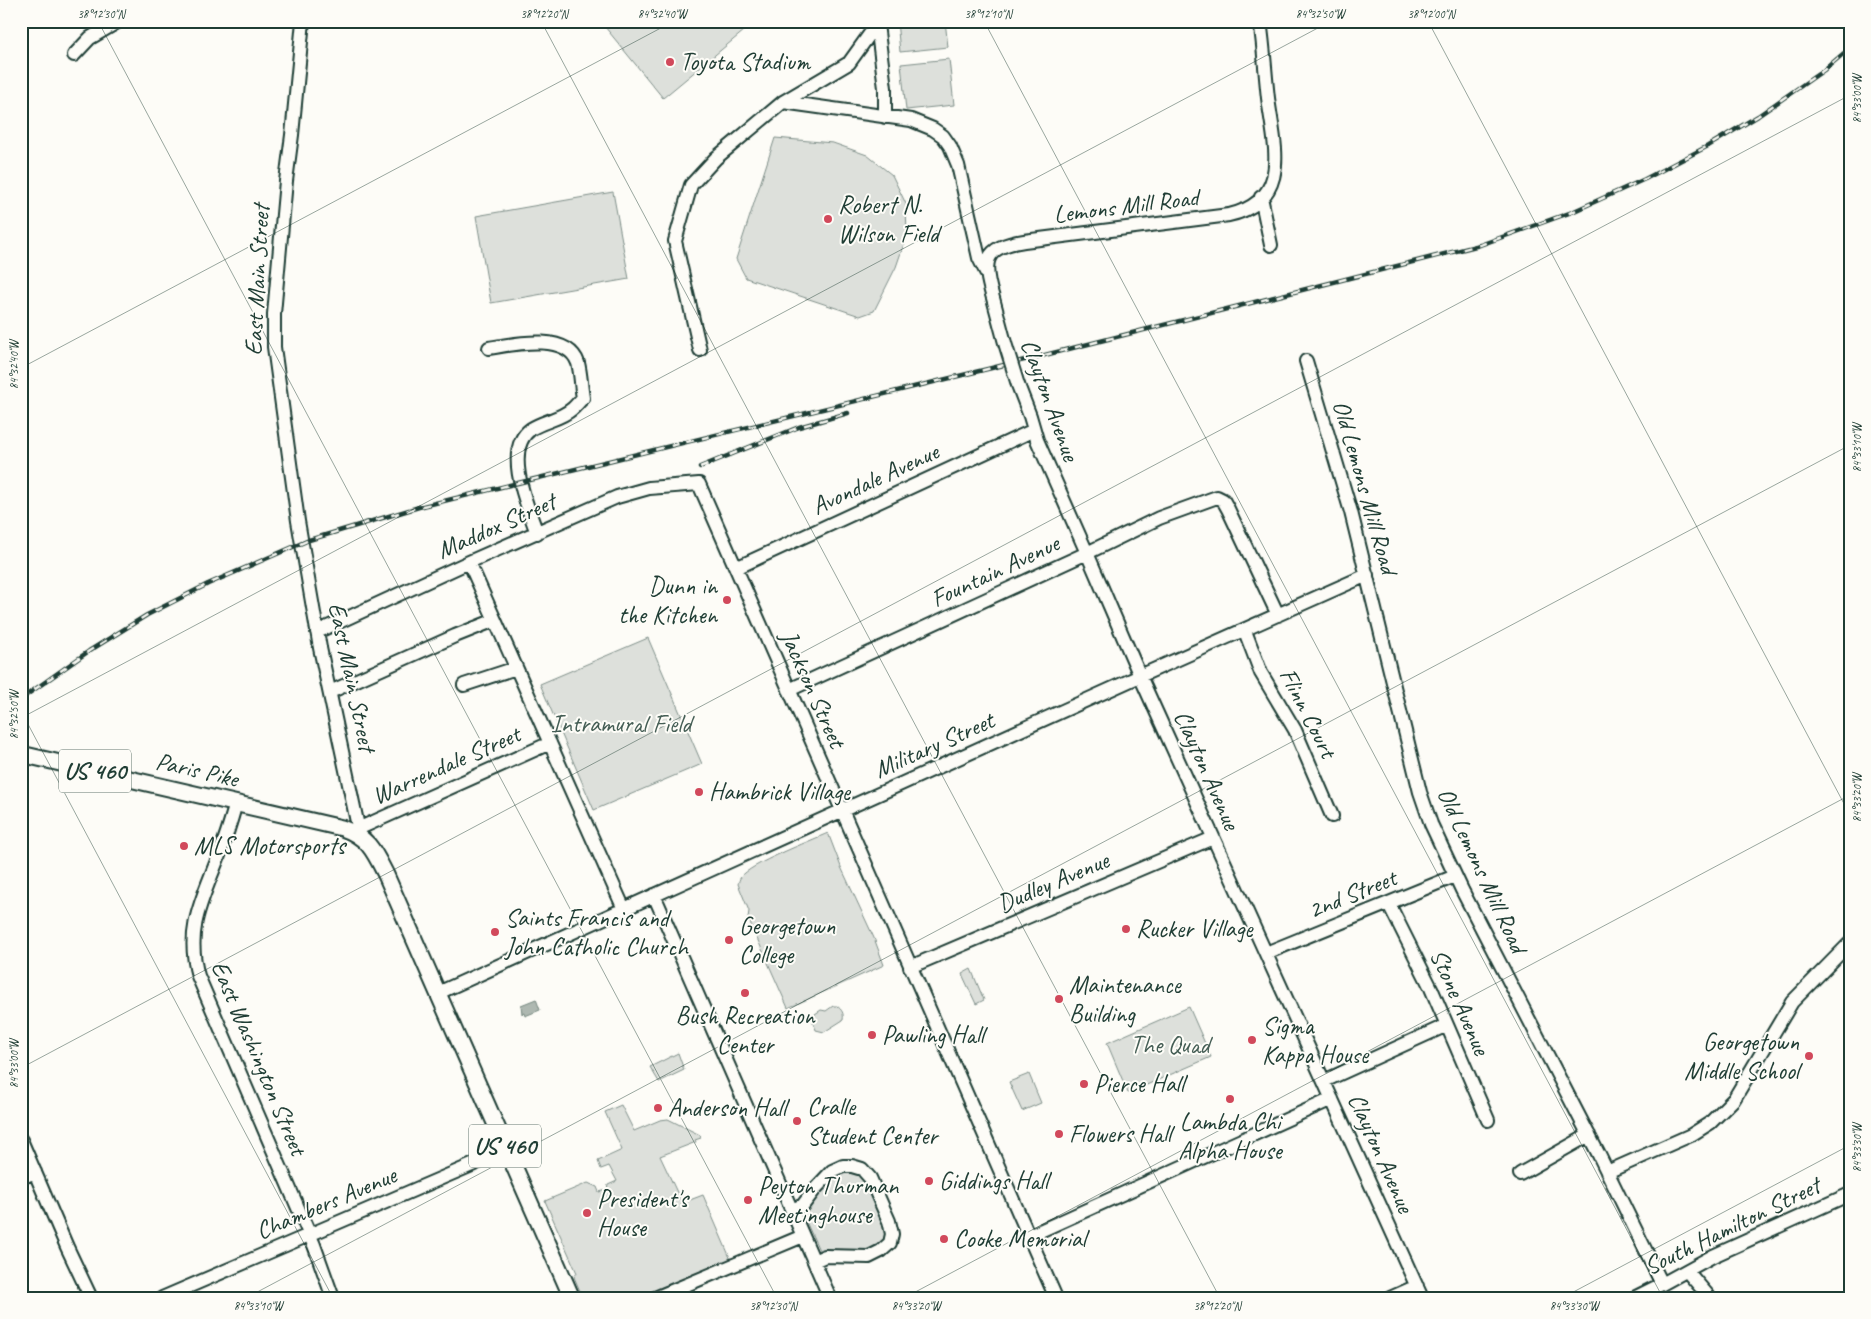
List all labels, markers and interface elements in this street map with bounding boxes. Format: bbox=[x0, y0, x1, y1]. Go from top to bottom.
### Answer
text: 38°12'30"N bbox=[77, 6, 126, 22]
text: 38°12'20"N bbox=[520, 6, 569, 22]
text: 84°32'40"W bbox=[638, 6, 689, 22]
text: 38°12'10"N bbox=[964, 6, 1013, 22]
text: 84°32'50"W bbox=[1296, 6, 1347, 22]
text: 38°12'00"N bbox=[1407, 6, 1456, 22]
place label: Toyota Stadium bbox=[680, 46, 812, 78]
marker: Toyota Stadium bbox=[664, 56, 676, 68]
text: 84°33'00"W bbox=[1849, 72, 1865, 123]
street label: Lemons Mill Road bbox=[1052, 181, 1203, 231]
place label: Robert N. Wilson Field bbox=[838, 189, 943, 250]
street label: East Main Street bbox=[237, 200, 277, 356]
marker: Robert N. Wilson Field bbox=[822, 213, 834, 225]
street label: Clayton Avenue bbox=[1013, 335, 1087, 467]
text: 84°32'40"W bbox=[6, 338, 22, 389]
street label: Old Lemons Mill Road bbox=[1325, 397, 1406, 581]
text: 84°33'10"W bbox=[1849, 421, 1865, 472]
street label: Avondale Avenue bbox=[806, 435, 945, 522]
street label: Maddox Street bbox=[432, 484, 564, 566]
street label: Fountain Avenue bbox=[926, 527, 1066, 615]
place label: Dunn in the Kitchen bbox=[618, 570, 719, 631]
marker: Dunn in the Kitchen bbox=[721, 594, 733, 606]
street label: East Main Street bbox=[321, 600, 384, 758]
street label: Jackson Street bbox=[773, 625, 854, 755]
street label: Flinn Court bbox=[1272, 663, 1345, 766]
text: 84°32'50"W bbox=[6, 688, 22, 739]
street label: Military Street bbox=[869, 703, 1001, 786]
street label: Clayton Avenue bbox=[1166, 705, 1248, 836]
park label: Intramural Field bbox=[551, 708, 695, 740]
street label: Warrendale Street bbox=[367, 717, 527, 812]
street label: Paris Pike bbox=[153, 745, 243, 795]
road number: US 460 bbox=[59, 749, 131, 792]
text: 84°33'20"W bbox=[1849, 771, 1865, 822]
place label: Hambrick Village bbox=[709, 776, 852, 808]
street label: Old Lemons Mill Road bbox=[1430, 782, 1536, 962]
marker: Hambrick Village bbox=[693, 786, 705, 798]
place label: MLS Motorsports bbox=[194, 830, 348, 862]
marker: MLS Motorsports bbox=[178, 840, 190, 852]
street label: Dudley Avenue bbox=[992, 844, 1115, 920]
street label: 2nd Street bbox=[1303, 861, 1403, 926]
place label: Saints Francis and John Catholic Church bbox=[504, 902, 689, 963]
place label: Georgetown College bbox=[739, 910, 836, 971]
place label: Rucker Village bbox=[1136, 913, 1254, 945]
marker: Rucker Village bbox=[1120, 923, 1132, 935]
marker: Saints Francis and John Catholic Church bbox=[489, 926, 501, 938]
marker: Georgetown College bbox=[723, 934, 735, 946]
street label: Stone Avenue bbox=[1423, 944, 1498, 1062]
street label: East Washington Street bbox=[204, 956, 315, 1163]
place label: Maintenance Building bbox=[1069, 969, 1182, 1030]
marker: Bush Recreation Center bbox=[739, 987, 751, 999]
marker: Maintenance Building bbox=[1053, 993, 1065, 1005]
place label: Bush Recreation Center bbox=[675, 1000, 816, 1061]
place label: Sigma Kappa House bbox=[1262, 1010, 1370, 1071]
place label: Pawling Hall bbox=[882, 1019, 989, 1051]
place label: Georgetown Middle School bbox=[1684, 1026, 1804, 1087]
marker: Pawling Hall bbox=[866, 1029, 878, 1041]
park label: The Quad bbox=[1130, 1029, 1214, 1061]
marker: Sigma Kappa House bbox=[1246, 1034, 1258, 1046]
text: 84°33'00"W bbox=[6, 1037, 22, 1088]
marker: Georgetown Middle School bbox=[1803, 1050, 1815, 1062]
place label: Pierce Hall bbox=[1094, 1068, 1189, 1100]
marker: Pierce Hall bbox=[1078, 1078, 1090, 1090]
street label: Clayton Avenue bbox=[1340, 1088, 1422, 1219]
place label: Cralle Student Center bbox=[807, 1091, 940, 1152]
place label: Anderson Hall bbox=[668, 1092, 791, 1124]
marker: Lambda Chi Alpha House bbox=[1224, 1093, 1236, 1105]
marker: Anderson Hall bbox=[652, 1102, 664, 1114]
place label: Lambda Chi Alpha House bbox=[1178, 1106, 1284, 1167]
marker: Cralle Student Center bbox=[791, 1115, 803, 1127]
place label: Flowers Hall bbox=[1069, 1118, 1176, 1150]
text: 84°33'30"W bbox=[1849, 1121, 1865, 1172]
road number: US 460 bbox=[469, 1124, 541, 1168]
marker: Flowers Hall bbox=[1053, 1128, 1065, 1140]
street label: Chambers Avenue bbox=[251, 1158, 403, 1247]
place label: Giddings Hall bbox=[939, 1165, 1053, 1197]
street label: South Hamilton Street bbox=[1639, 1168, 1829, 1282]
place label: Peyton Thurman Meetinghouse bbox=[758, 1170, 899, 1231]
marker: Giddings Hall bbox=[923, 1175, 935, 1187]
place label: President's House bbox=[597, 1183, 690, 1244]
marker: Peyton Thurman Meetinghouse bbox=[742, 1194, 754, 1206]
marker: President's House bbox=[581, 1207, 593, 1219]
place label: Cooke Memorial bbox=[954, 1223, 1091, 1255]
marker: Cooke Memorial bbox=[938, 1233, 950, 1245]
text: 84°33'10"W bbox=[234, 1298, 285, 1314]
text: 38°12'30"N bbox=[749, 1298, 798, 1314]
text: 84°33'20"W bbox=[892, 1298, 943, 1314]
text: 38°12'20"N bbox=[1193, 1298, 1242, 1314]
text: 84°33'30"W bbox=[1550, 1298, 1601, 1314]

